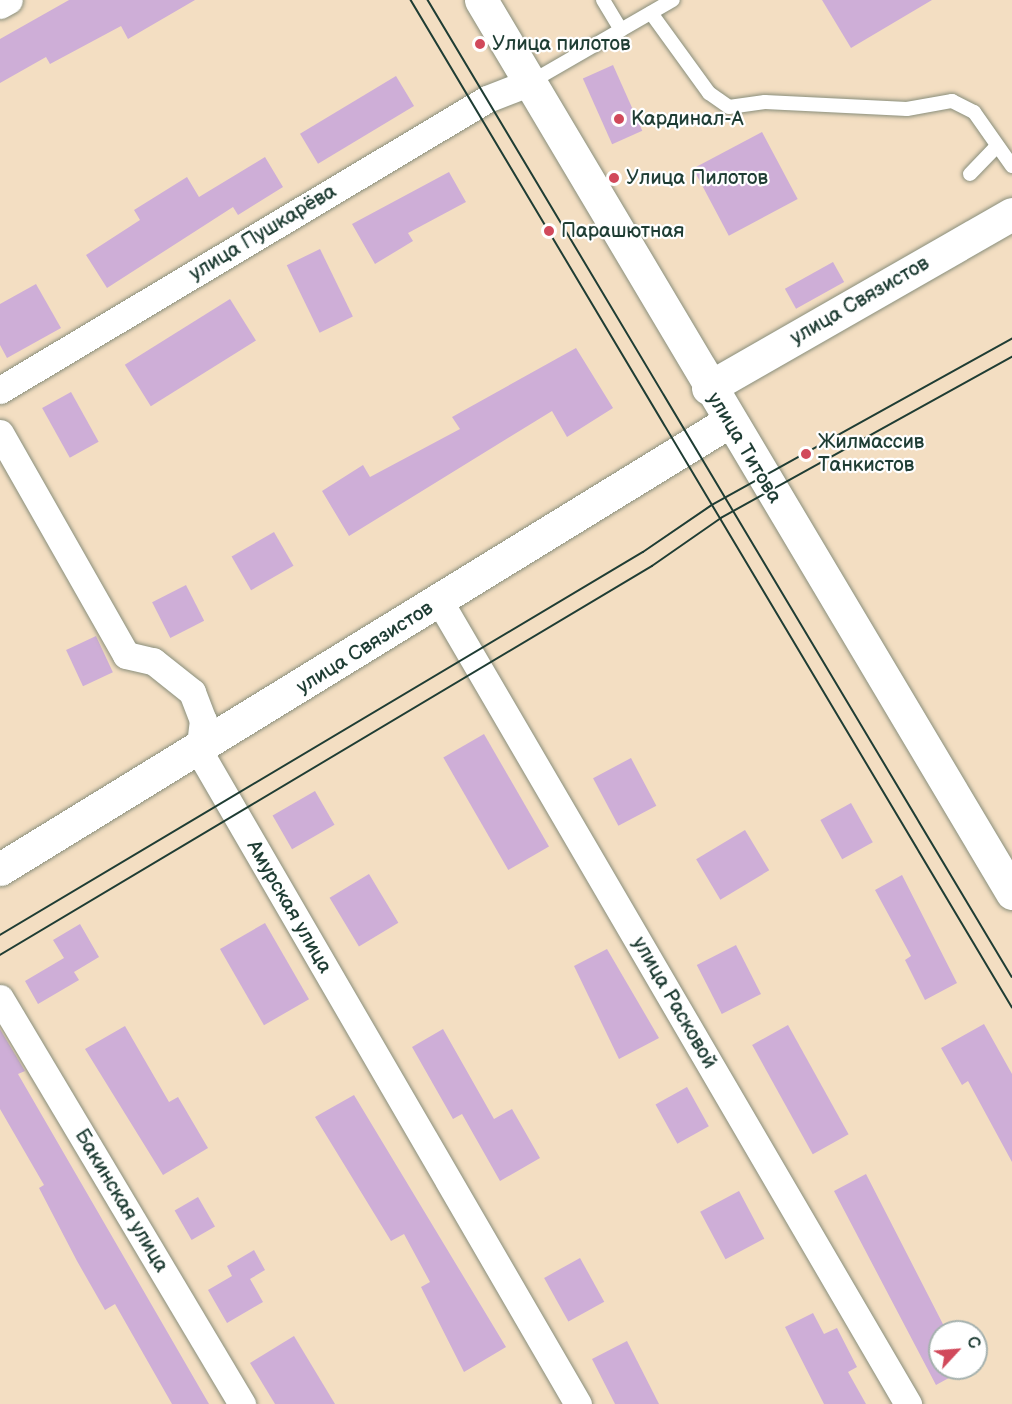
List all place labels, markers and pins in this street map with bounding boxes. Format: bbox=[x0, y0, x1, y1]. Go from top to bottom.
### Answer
place label: Улица пилотов bbox=[492, 32, 631, 56]
marker: Улица пилотов bbox=[473, 37, 487, 51]
place label: Кардинал-А bbox=[631, 107, 744, 131]
marker: Кардинал-А bbox=[612, 112, 626, 126]
place label: Улица Пилотов bbox=[626, 166, 768, 190]
marker: Улица Пилотов bbox=[607, 171, 621, 185]
place label: Парашютная bbox=[561, 219, 684, 243]
marker: Парашютная bbox=[542, 224, 556, 238]
place label: Жилмассив Танкистов bbox=[818, 430, 924, 477]
marker: Жилмассив Танкистов bbox=[799, 447, 813, 461]

